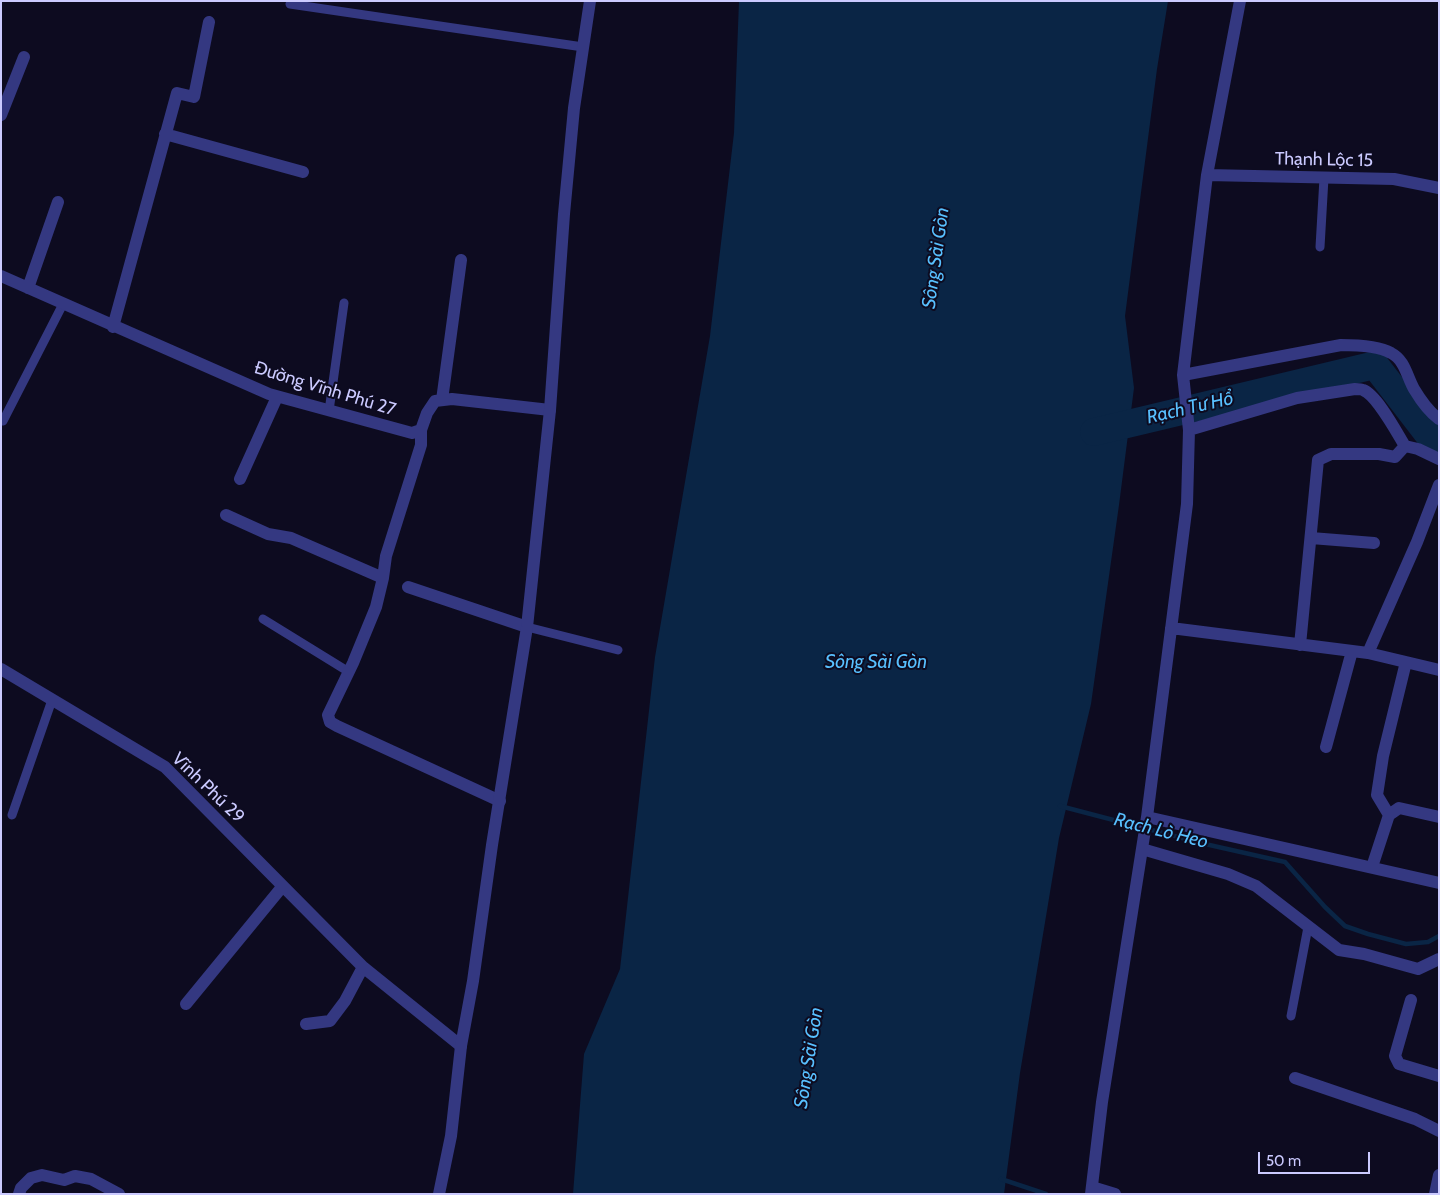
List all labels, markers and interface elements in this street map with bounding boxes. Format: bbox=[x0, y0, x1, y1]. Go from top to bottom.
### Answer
street label: Thạnh Lộc 15 bbox=[1275, 148, 1373, 172]
water label: Sông Sài Gòn bbox=[918, 206, 954, 310]
street label: Đường Vĩnh Phú 27 bbox=[252, 357, 398, 421]
water label: Rạch Tư Hổ bbox=[1144, 387, 1236, 429]
water label: Sông Sài Gòn bbox=[825, 651, 927, 673]
street label: Vĩnh Phú 29 bbox=[167, 748, 249, 828]
water label: Rạch Lò Heo bbox=[1112, 808, 1210, 854]
water label: Sông Sài Gòn bbox=[790, 1006, 828, 1110]
scale bar bbox=[1260, 1142, 1372, 1174]
text: 50 m bbox=[1266, 1152, 1301, 1170]

